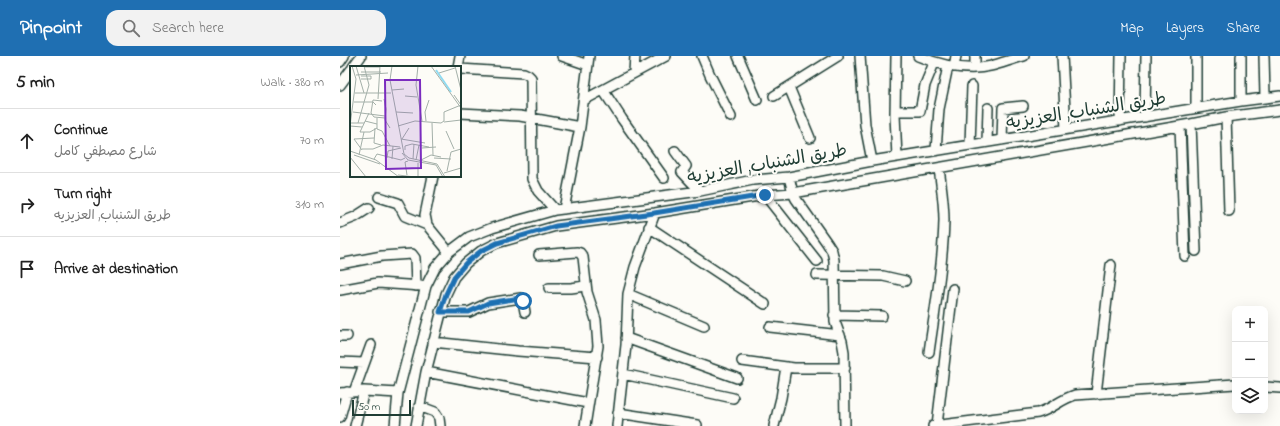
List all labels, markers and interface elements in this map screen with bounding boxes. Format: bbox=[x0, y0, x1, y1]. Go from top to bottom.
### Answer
search box bbox=[106, 10, 386, 46]
text: Pinpoint bbox=[20, 15, 82, 42]
icon: search bbox=[120, 17, 142, 39]
text: Search here bbox=[152, 17, 224, 39]
text: Map bbox=[1120, 18, 1144, 39]
text: Layers bbox=[1166, 18, 1204, 39]
text: Share bbox=[1226, 18, 1260, 39]
inset map bbox=[350, 66, 461, 177]
text: 5 min bbox=[16, 70, 55, 95]
text: Walk · 380 m bbox=[261, 73, 324, 92]
street label: طريق الشنباب, العزيزيه bbox=[1004, 86, 1168, 137]
text: Continue bbox=[54, 119, 108, 141]
icon: ahead bbox=[16, 130, 38, 152]
text: 70 m bbox=[300, 131, 324, 150]
street label: طريق الشنباب, العزيزيه bbox=[685, 138, 849, 192]
text: شارع مصطفي كامل bbox=[54, 142, 157, 161]
text: Turn right bbox=[54, 183, 112, 205]
route end bbox=[756, 186, 774, 204]
icon: right bbox=[16, 194, 38, 216]
text: 310 m bbox=[296, 195, 324, 214]
text: طريق الشنباب, العزيزيه bbox=[54, 206, 171, 225]
icon: arrive bbox=[16, 258, 38, 280]
text: Arrive at destination bbox=[54, 258, 178, 280]
route start bbox=[514, 292, 532, 310]
map controls bbox=[1232, 306, 1268, 414]
button: + bbox=[1232, 306, 1268, 342]
button: − bbox=[1232, 342, 1268, 378]
button: layers bbox=[1232, 378, 1268, 414]
scale bar bbox=[352, 398, 411, 417]
text: 50 m bbox=[358, 399, 380, 415]

